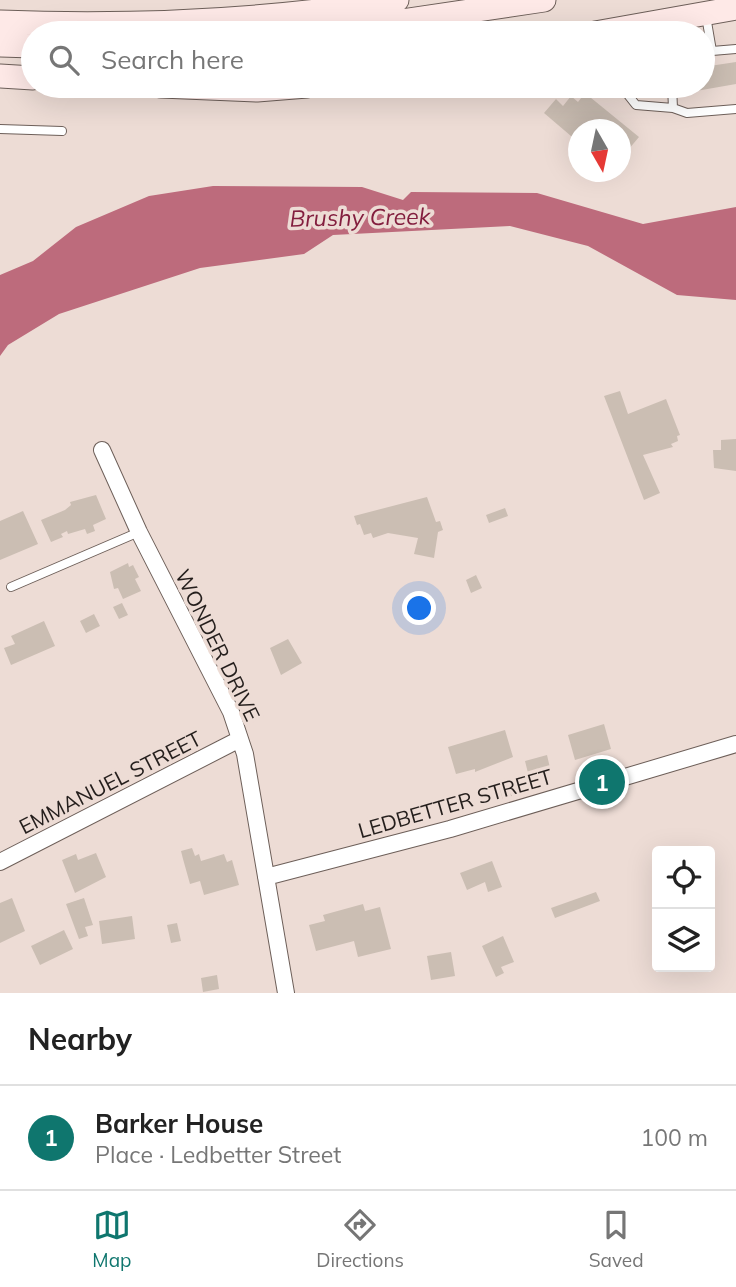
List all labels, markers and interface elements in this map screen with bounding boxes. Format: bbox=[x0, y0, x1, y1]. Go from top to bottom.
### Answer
search box bbox=[21, 21, 715, 98]
icon: search bbox=[45, 41, 83, 79]
text: Search here bbox=[101, 43, 244, 76]
north arrow bbox=[568, 119, 631, 182]
water label: Brushy Creek bbox=[289, 201, 432, 233]
street label: WONDER DRIVE bbox=[170, 565, 266, 725]
your location bbox=[402, 591, 436, 625]
street label: EMMANUEL STREET bbox=[14, 725, 206, 839]
pin: 1 bbox=[579, 756, 625, 808]
street label: LEDBETTER STREET bbox=[355, 763, 555, 843]
map controls bbox=[652, 846, 715, 972]
button: locate bbox=[652, 846, 715, 909]
button: layers bbox=[652, 909, 715, 972]
text: Nearby bbox=[28, 1020, 132, 1058]
text: Barker House bbox=[95, 1107, 263, 1140]
text: 1 bbox=[44, 1123, 58, 1152]
text: 100 m bbox=[640, 1123, 708, 1152]
text: Place · Ledbetter Street bbox=[95, 1140, 341, 1169]
tab: Map bbox=[92, 1206, 131, 1272]
tab: Directions bbox=[316, 1206, 404, 1272]
tab: Saved bbox=[589, 1206, 644, 1272]

